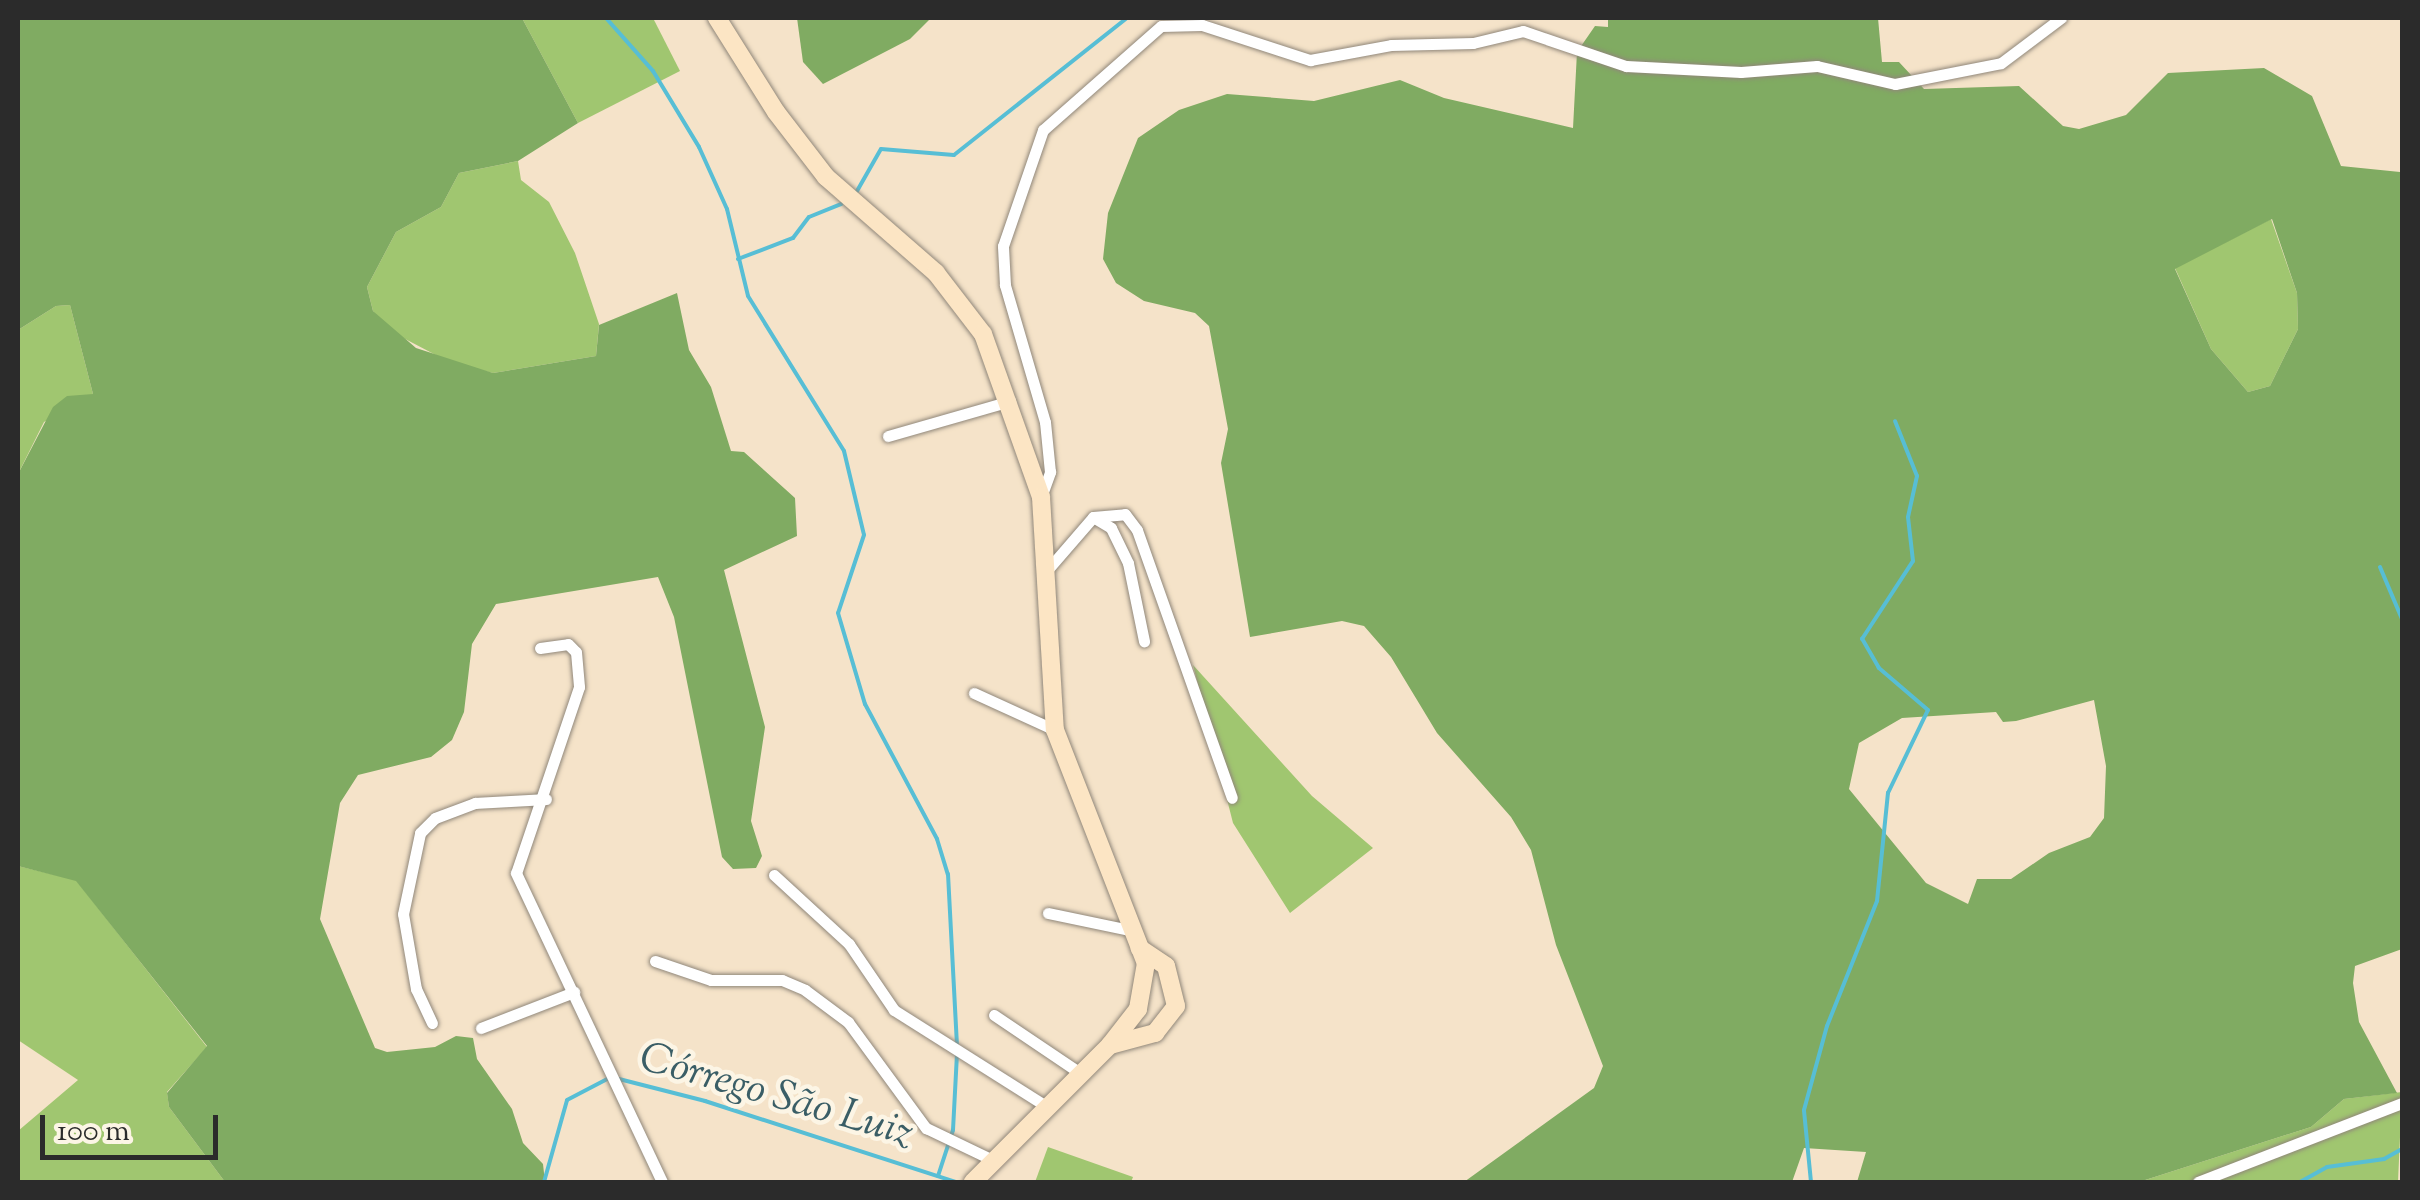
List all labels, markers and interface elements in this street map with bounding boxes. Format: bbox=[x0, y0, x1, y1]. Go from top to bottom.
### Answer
water label: Córrego São Luiz bbox=[633, 1034, 919, 1160]
scale bar bbox=[45, 1095, 222, 1157]
text: 100 m bbox=[57, 1111, 130, 1154]

